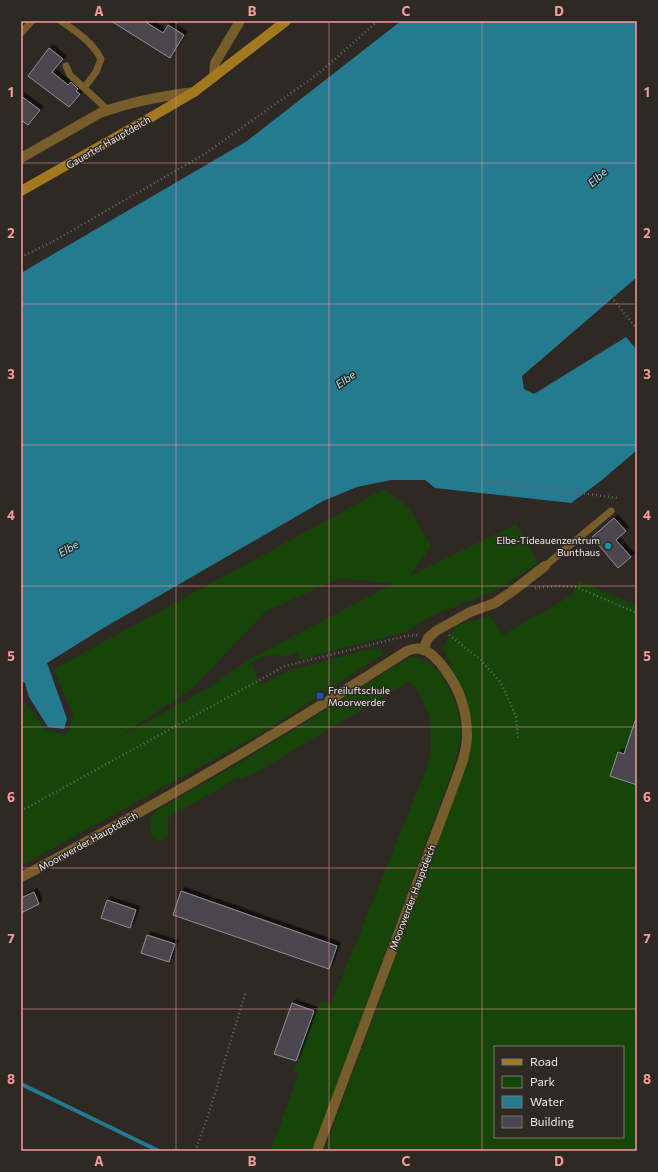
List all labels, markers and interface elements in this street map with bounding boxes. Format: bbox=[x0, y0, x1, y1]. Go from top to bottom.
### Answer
text: A bbox=[94, 3, 104, 19]
text: B bbox=[248, 3, 257, 19]
text: C bbox=[402, 3, 411, 19]
text: D bbox=[554, 3, 564, 19]
text: 1 bbox=[8, 84, 14, 100]
text: 1 bbox=[644, 84, 650, 100]
street label: Gauerter Hauptdeich bbox=[64, 113, 152, 171]
water label: Elbe bbox=[585, 165, 609, 189]
text: 2 bbox=[7, 225, 15, 241]
text: 2 bbox=[643, 225, 651, 241]
text: 3 bbox=[7, 366, 15, 382]
text: 3 bbox=[643, 366, 651, 382]
water label: Elbe bbox=[332, 367, 358, 391]
text: 4 bbox=[7, 507, 15, 523]
text: 4 bbox=[643, 507, 651, 523]
place label: Elbe-Tideauenzentrum Bunthaus bbox=[496, 534, 600, 558]
water label: Elbe bbox=[55, 537, 81, 559]
marker: Elbe-Tideauenzentrum Bunthaus bbox=[603, 541, 613, 551]
text: 5 bbox=[7, 648, 15, 664]
text: 5 bbox=[643, 648, 651, 664]
place label: Freiluftschule Moorwerder bbox=[328, 684, 390, 708]
marker: Freiluftschule Moorwerder bbox=[315, 691, 325, 701]
text: 6 bbox=[7, 789, 15, 805]
text: 6 bbox=[643, 789, 651, 805]
street label: Moorwerder Hauptdeich bbox=[36, 809, 140, 873]
street label: Moorwerder Hauptdeich bbox=[386, 843, 438, 951]
text: 7 bbox=[7, 930, 15, 946]
text: 7 bbox=[643, 930, 651, 946]
legend bbox=[494, 1046, 624, 1138]
text: Road bbox=[530, 1054, 558, 1068]
text: 8 bbox=[7, 1071, 15, 1087]
text: 8 bbox=[643, 1071, 651, 1087]
text: Park bbox=[530, 1074, 556, 1088]
text: Water bbox=[530, 1094, 564, 1108]
text: Building bbox=[530, 1114, 574, 1128]
text: A bbox=[94, 1153, 104, 1169]
text: B bbox=[248, 1153, 257, 1169]
text: C bbox=[402, 1153, 411, 1169]
text: D bbox=[554, 1153, 564, 1169]

